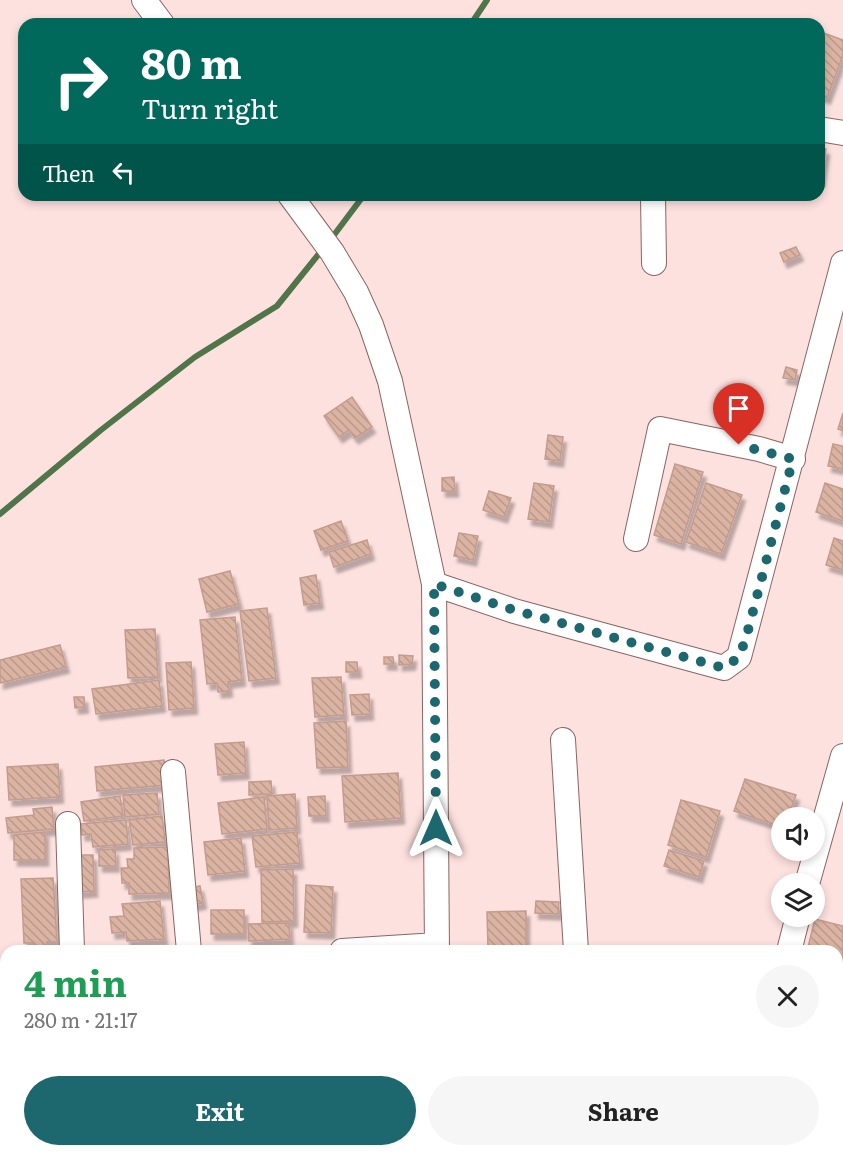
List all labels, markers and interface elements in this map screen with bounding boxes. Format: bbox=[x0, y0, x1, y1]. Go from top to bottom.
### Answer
text: 80 m bbox=[141, 30, 242, 92]
icon: right bbox=[42, 42, 120, 120]
text: Turn right bbox=[141, 87, 278, 127]
text: Then bbox=[42, 156, 95, 189]
icon: left bbox=[107, 156, 140, 189]
pin bbox=[713, 383, 764, 445]
icon: arrive bbox=[722, 392, 755, 425]
position arrow bbox=[404, 796, 468, 860]
map controls bbox=[771, 807, 825, 927]
button: sound bbox=[771, 807, 825, 861]
button: layers bbox=[771, 873, 825, 927]
text: 4 min bbox=[24, 955, 127, 1008]
button: close bbox=[756, 965, 819, 1028]
text: 280 m · 21:17 bbox=[24, 1004, 137, 1034]
button: Exit bbox=[24, 1076, 416, 1145]
button: Share bbox=[428, 1076, 819, 1145]

